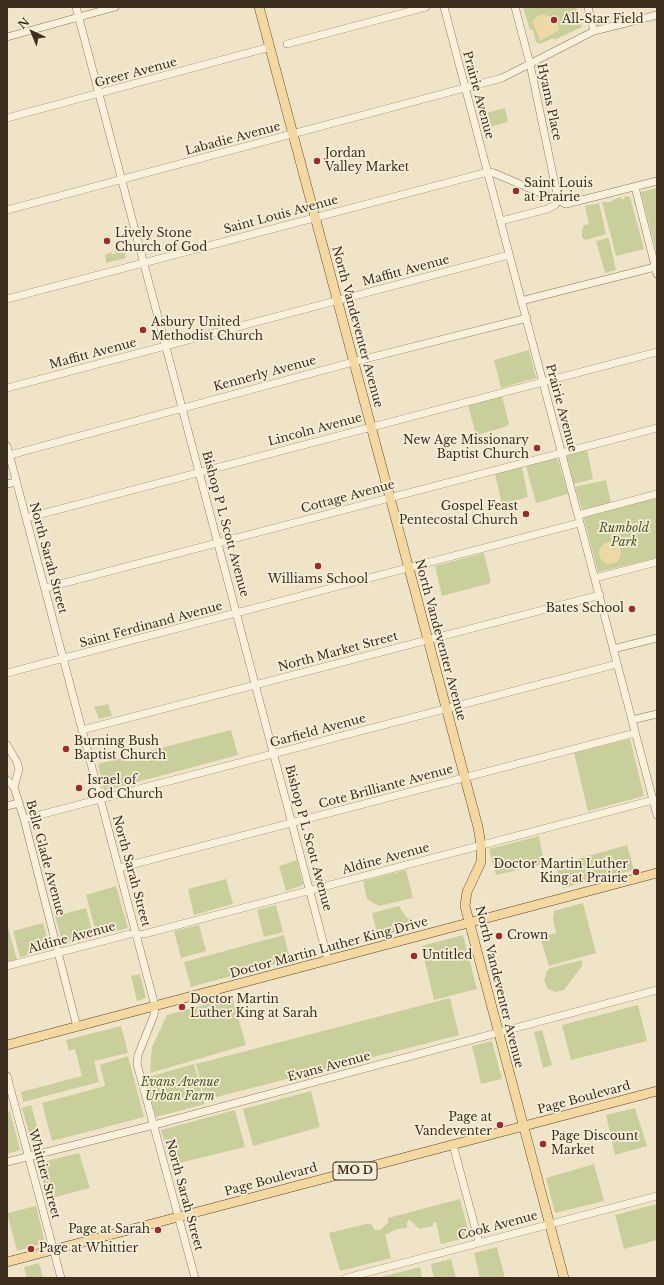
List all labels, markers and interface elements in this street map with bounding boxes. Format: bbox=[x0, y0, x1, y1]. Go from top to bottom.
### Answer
north arrow bbox=[12, 12, 52, 52]
place label: All-Star Field bbox=[562, 13, 644, 27]
text: N bbox=[15, 15, 32, 32]
marker: All-Star Field bbox=[549, 15, 559, 25]
street label: Prairie Avenue bbox=[459, 49, 497, 141]
street label: Greer Avenue bbox=[93, 55, 179, 91]
street label: Hyams Place bbox=[534, 62, 564, 142]
street label: Labadie Avenue bbox=[184, 119, 282, 159]
place label: Jordan Valley Market bbox=[325, 147, 409, 175]
marker: Jordan Valley Market bbox=[312, 156, 322, 166]
place label: Saint Louis at Prairie bbox=[524, 177, 593, 205]
marker: Saint Louis at Prairie bbox=[511, 186, 521, 196]
street label: Saint Louis Avenue bbox=[222, 193, 340, 237]
place label: Lively Stone Church of God bbox=[115, 227, 207, 255]
marker: Lively Stone Church of God bbox=[102, 236, 112, 246]
street label: North Vandeventer Avenue bbox=[328, 245, 386, 409]
street label: Maffitt Avenue bbox=[361, 252, 451, 290]
place label: Asbury United Methodist Church bbox=[151, 316, 263, 344]
marker: Asbury United Methodist Church bbox=[138, 325, 148, 335]
street label: Maffitt Avenue bbox=[48, 335, 138, 373]
street label: Kennerly Avenue bbox=[212, 353, 318, 395]
street label: Prairie Avenue bbox=[542, 362, 580, 454]
street label: Lincoln Avenue bbox=[266, 411, 364, 449]
place label: New Age Missionary Baptist Church bbox=[403, 434, 529, 462]
marker: New Age Missionary Baptist Church bbox=[532, 443, 542, 453]
street label: Bishop P L Scott Avenue bbox=[199, 449, 251, 599]
street label: Cottage Avenue bbox=[300, 478, 396, 516]
place label: Gospel Feast Pentecostal Church bbox=[399, 500, 518, 528]
street label: North Sarah Street bbox=[26, 501, 70, 615]
marker: Gospel Feast Pentecostal Church bbox=[521, 509, 531, 519]
park label: Rumbold Park bbox=[599, 522, 649, 550]
street label: North Vandeventer Avenue bbox=[411, 558, 469, 722]
marker: Williams School bbox=[313, 561, 323, 571]
place label: Williams School bbox=[268, 573, 368, 587]
street label: Saint Ferdinand Avenue bbox=[78, 599, 224, 651]
place label: Bates School bbox=[546, 602, 624, 616]
marker: Bates School bbox=[627, 604, 637, 614]
street label: North Market Street bbox=[276, 629, 400, 675]
street label: Garfield Avenue bbox=[268, 711, 368, 751]
place label: Burning Bush Baptist Church bbox=[74, 735, 166, 763]
marker: Burning Bush Baptist Church bbox=[61, 744, 71, 754]
street label: Cote Brilliante Avenue bbox=[317, 762, 455, 812]
street label: Bishop P L Scott Avenue bbox=[282, 763, 334, 913]
place label: Israel of God Church bbox=[87, 774, 163, 802]
marker: Israel of God Church bbox=[74, 783, 84, 793]
street label: Belle Glade Avenue bbox=[23, 799, 67, 917]
street label: North Sarah Street bbox=[109, 814, 153, 928]
street label: Aldine Avenue bbox=[341, 840, 431, 878]
place label: Doctor Martin Luther King at Prairie bbox=[494, 858, 628, 886]
marker: Doctor Martin Luther King at Prairie bbox=[631, 867, 641, 877]
street label: North Vandeventer Avenue bbox=[472, 904, 526, 1070]
street label: Doctor Martin Luther King Drive bbox=[228, 915, 430, 981]
street label: Aldine Avenue bbox=[27, 919, 117, 957]
place label: Crown bbox=[507, 929, 548, 943]
marker: Crown bbox=[494, 931, 504, 941]
place label: Untitled bbox=[422, 949, 472, 963]
marker: Untitled bbox=[409, 951, 419, 961]
place label: Doctor Martin Luther King at Sarah bbox=[190, 993, 318, 1021]
marker: Doctor Martin Luther King at Sarah bbox=[177, 1002, 187, 1012]
street label: Evans Avenue bbox=[286, 1049, 372, 1085]
park label: Evans Avenue Urban Farm bbox=[141, 1076, 219, 1104]
street label: Page Boulevard bbox=[536, 1079, 632, 1117]
place label: Page at Vandeventer bbox=[415, 1111, 492, 1139]
marker: Page at Vandeventer bbox=[495, 1120, 505, 1130]
street label: Whittier Street bbox=[25, 1128, 63, 1220]
place label: Page Discount Market bbox=[551, 1130, 638, 1158]
street label: North Sarah Street bbox=[162, 1138, 206, 1252]
marker: Page Discount Market bbox=[538, 1139, 548, 1149]
street label: Page Boulevard bbox=[223, 1161, 319, 1199]
road number: MO D bbox=[333, 1162, 377, 1180]
street label: Cook Avenue bbox=[457, 1208, 539, 1244]
place label: Page at Sarah bbox=[68, 1223, 150, 1237]
marker: Page at Sarah bbox=[153, 1225, 163, 1235]
place label: Page at Whittier bbox=[39, 1242, 138, 1256]
marker: Page at Whittier bbox=[26, 1244, 36, 1254]

